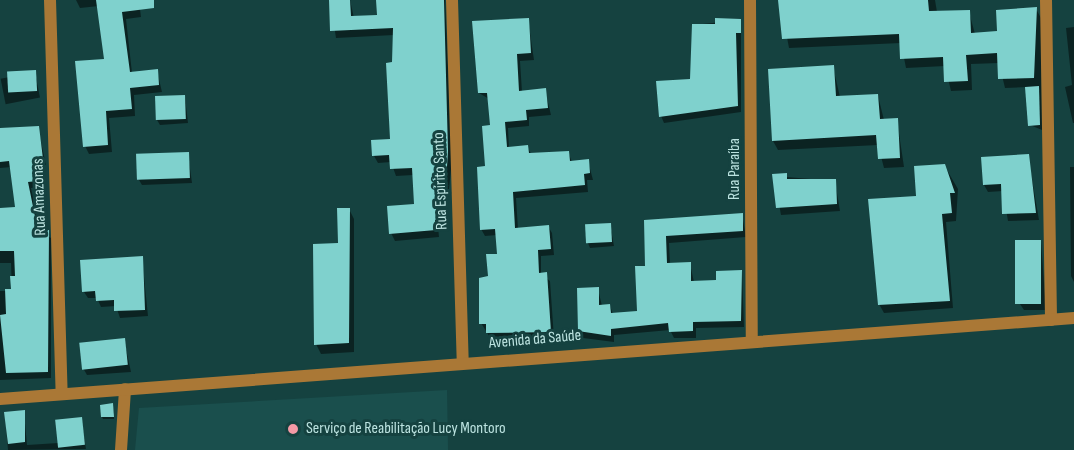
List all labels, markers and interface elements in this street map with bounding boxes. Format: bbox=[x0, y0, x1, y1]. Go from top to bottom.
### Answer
street label: Rua Espírito Santo bbox=[430, 132, 452, 230]
street label: Rua Paraíba bbox=[725, 138, 745, 200]
street label: Rua Amazonas bbox=[29, 158, 51, 236]
street label: Avenida da Saúde bbox=[488, 326, 582, 354]
place label: Serviço de Reabilitação Lucy Montoro bbox=[306, 419, 506, 439]
marker: Serviço de Reabilitação Lucy Montoro bbox=[284, 420, 302, 438]

